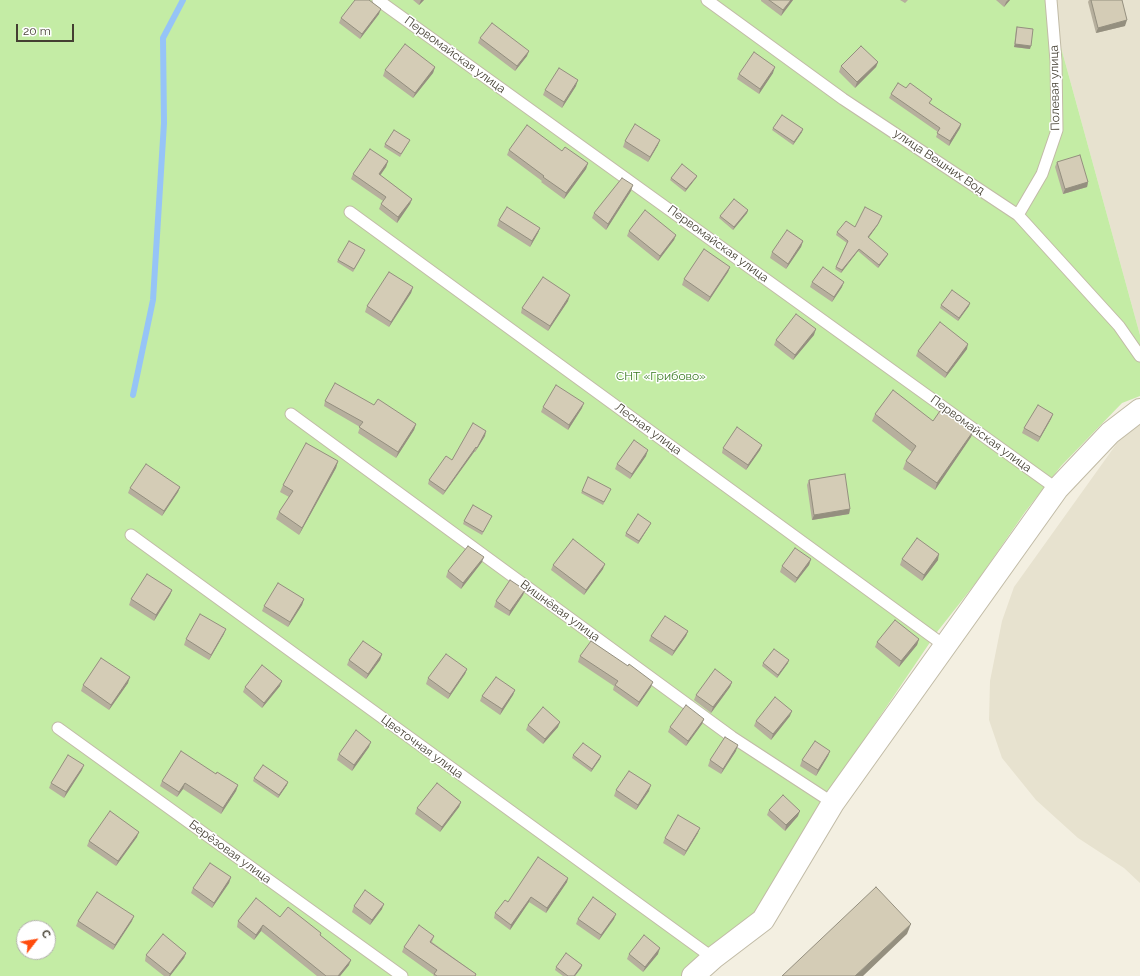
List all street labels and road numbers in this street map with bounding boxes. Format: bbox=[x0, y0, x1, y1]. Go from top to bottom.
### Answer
street label: Первомайская улица bbox=[402, 14, 508, 96]
street label: Полевая улица bbox=[1047, 45, 1063, 131]
street label: улица Вешних Вод bbox=[891, 126, 987, 198]
street label: Первомайская улица bbox=[665, 203, 771, 285]
street label: Первомайская улица bbox=[928, 393, 1034, 475]
street label: Лесная улица bbox=[612, 400, 684, 458]
street label: Вишнёвая улица bbox=[517, 577, 603, 645]
street label: Цветочная улица bbox=[378, 712, 466, 782]
street label: Берёзовая улица bbox=[186, 817, 274, 887]

